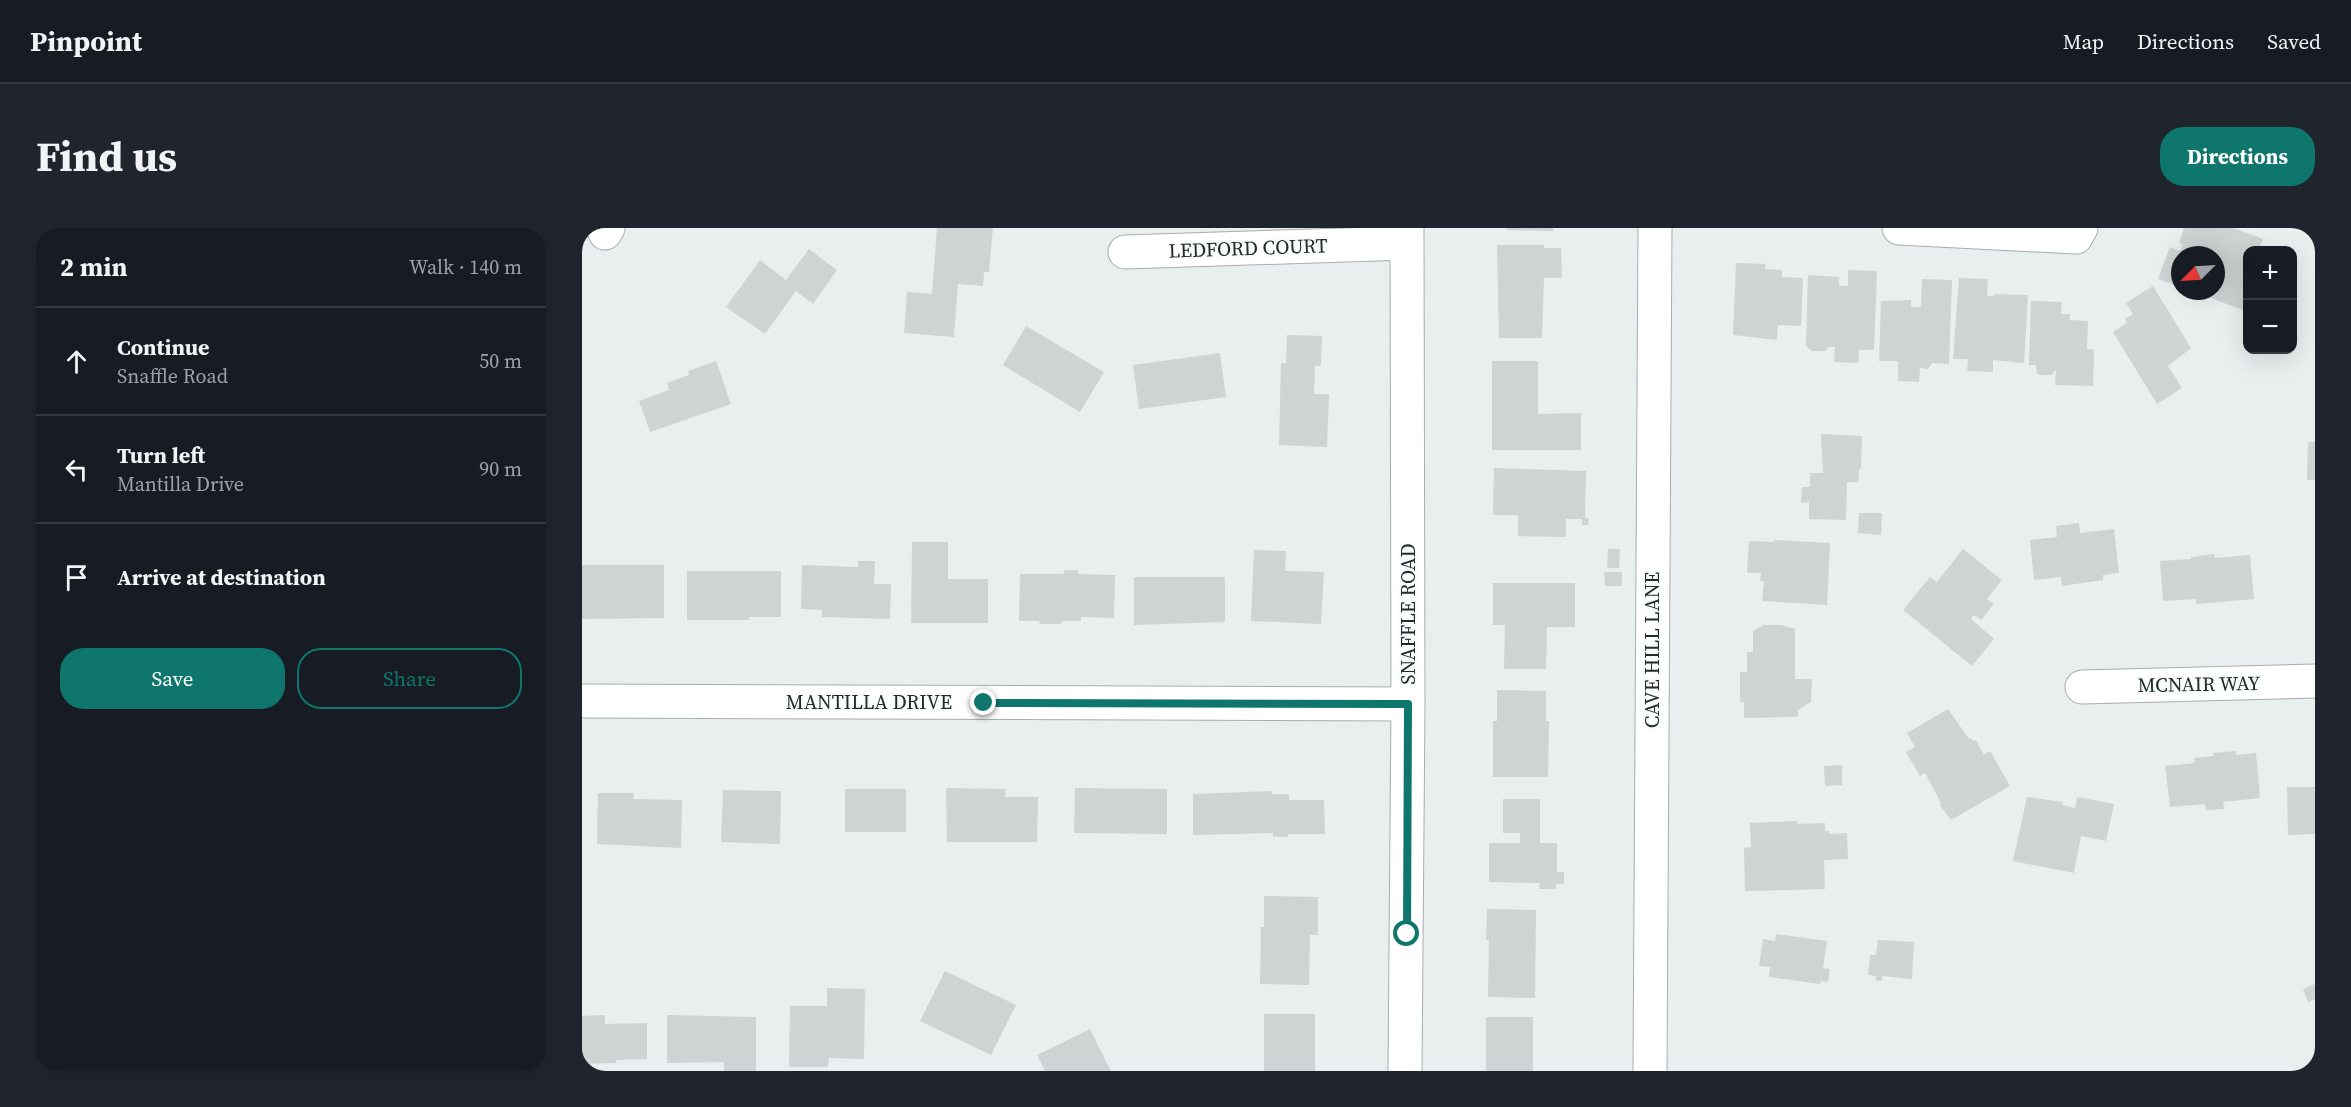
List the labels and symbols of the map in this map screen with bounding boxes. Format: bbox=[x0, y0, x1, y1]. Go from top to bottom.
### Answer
street label: LEDFORD COURT bbox=[1168, 231, 1328, 265]
north arrow bbox=[2171, 246, 2225, 300]
street label: SNAFFLE ROAD bbox=[1394, 543, 1422, 685]
street label: CAVE HILL LANE bbox=[1638, 572, 1666, 728]
street label: MCNAIR WAY bbox=[2137, 669, 2261, 699]
street label: MANTILLA DRIVE bbox=[786, 688, 952, 716]
route end bbox=[970, 689, 996, 715]
route start bbox=[1393, 920, 1419, 946]

